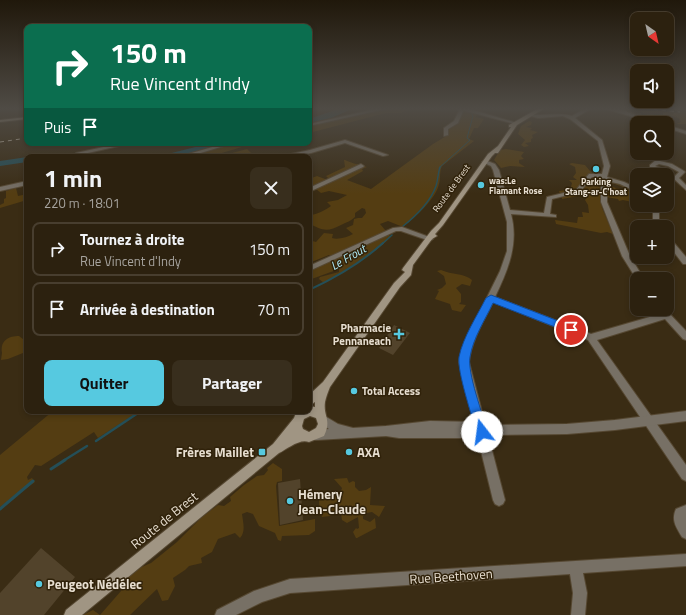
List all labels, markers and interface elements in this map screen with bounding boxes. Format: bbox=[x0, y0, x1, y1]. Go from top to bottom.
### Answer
north arrow bbox=[630, 12, 674, 56]
map controls bbox=[630, 12, 674, 316]
text: 150 m bbox=[110, 31, 187, 74]
icon: right bbox=[44, 40, 96, 92]
button: sound bbox=[630, 64, 674, 108]
text: Rue Vincent d'Indy bbox=[110, 70, 250, 97]
text: Puis bbox=[44, 116, 71, 139]
icon: arrive bbox=[79, 116, 101, 138]
button: search bbox=[630, 116, 674, 160]
text: 1 min bbox=[44, 160, 102, 196]
street label: Route de Brest bbox=[429, 161, 473, 215]
marker: Parking Stang-ar-C'hoat bbox=[591, 164, 601, 174]
button: close bbox=[250, 167, 292, 209]
button: layers bbox=[630, 168, 674, 212]
place label: was:Le Flamant Rose bbox=[489, 174, 543, 197]
place label: Parking Stang-ar-C'hoat bbox=[565, 175, 628, 198]
marker: was:Le Flamant Rose bbox=[476, 180, 486, 190]
text: 220 m · 18:01 bbox=[44, 193, 120, 213]
button: + bbox=[630, 220, 674, 264]
text: Tournez à droite bbox=[80, 228, 185, 251]
icon: right bbox=[46, 238, 68, 260]
text: 150 m bbox=[249, 238, 290, 261]
water label: Le Frout bbox=[327, 239, 370, 275]
text: Rue Vincent d'Indy bbox=[80, 251, 181, 271]
button: − bbox=[630, 272, 674, 316]
icon: arrive bbox=[46, 298, 68, 320]
text: Arrivée à destination bbox=[80, 298, 215, 321]
text: 70 m bbox=[257, 298, 290, 321]
pin bbox=[554, 313, 588, 347]
icon: arrive bbox=[560, 319, 582, 341]
place label: Pharmacie Pennaneach bbox=[333, 320, 391, 349]
marker: Pharmacie Pennaneach bbox=[394, 329, 404, 339]
button: Quitter bbox=[44, 360, 164, 406]
button: Partager bbox=[172, 360, 292, 406]
place label: Total Access bbox=[362, 383, 420, 399]
marker: Total Access bbox=[349, 386, 359, 396]
position arrow bbox=[461, 411, 503, 453]
place label: Frères Maillet bbox=[176, 442, 254, 462]
place label: AXA bbox=[357, 442, 380, 462]
marker: Frères Maillet bbox=[257, 447, 267, 457]
marker: AXA bbox=[344, 447, 354, 457]
place label: Hémery Jean-Claude bbox=[298, 484, 366, 519]
street label: Route de Brest bbox=[126, 486, 202, 553]
marker: Hémery Jean-Claude bbox=[285, 496, 295, 506]
street label: Rue Beethoven bbox=[409, 563, 493, 589]
place label: Peugeot Nédélec bbox=[47, 574, 142, 594]
marker: Peugeot Nédélec bbox=[34, 579, 44, 589]

